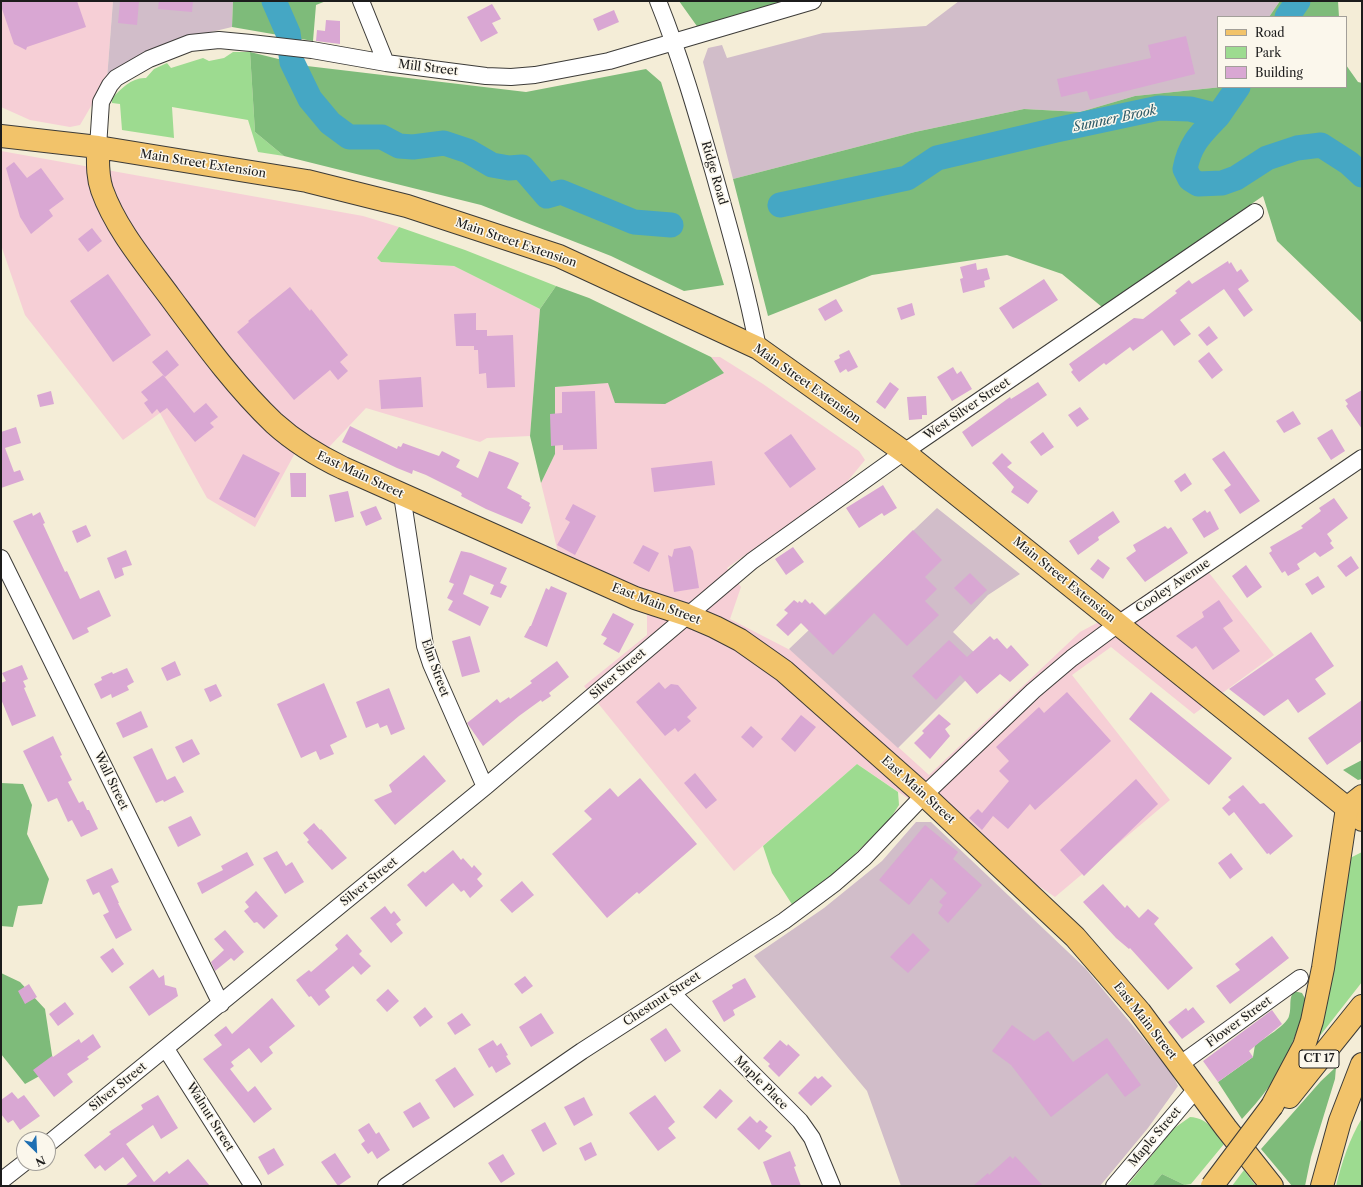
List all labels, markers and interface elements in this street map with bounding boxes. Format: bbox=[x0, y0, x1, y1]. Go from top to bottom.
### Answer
legend bbox=[1217, 16, 1347, 88]
text: Road bbox=[1255, 25, 1285, 40]
text: Park bbox=[1255, 45, 1281, 60]
street label: Mill Street bbox=[397, 57, 459, 79]
text: Building bbox=[1255, 65, 1303, 80]
water label: Sumner Brook bbox=[1072, 103, 1158, 135]
street label: Ridge Road bbox=[698, 139, 730, 207]
street label: Main Street Extension bbox=[139, 147, 267, 181]
street label: Main Street Extension bbox=[453, 215, 579, 271]
street label: Main Street Extension bbox=[751, 342, 863, 426]
street label: West Silver Street bbox=[921, 375, 1013, 443]
street label: East Main Street bbox=[314, 449, 406, 501]
street label: Main Street Extension bbox=[1010, 534, 1118, 626]
street label: Cooley Avenue bbox=[1133, 556, 1213, 616]
street label: East Main Street bbox=[610, 580, 702, 628]
street label: Elm Street bbox=[418, 637, 452, 699]
street label: Silver Street bbox=[587, 646, 649, 702]
street label: Wall Street bbox=[91, 750, 131, 812]
street label: East Main Street bbox=[878, 753, 958, 827]
street label: Silver Street bbox=[337, 855, 401, 909]
street label: Chestnut Street bbox=[621, 969, 703, 1029]
street label: East Main Street bbox=[1110, 980, 1180, 1062]
street label: Flower Street bbox=[1204, 994, 1274, 1050]
road number: CT 17 bbox=[1299, 1050, 1339, 1068]
street label: Maple Place bbox=[731, 1053, 791, 1113]
street label: Silver Street bbox=[86, 1060, 150, 1114]
street label: Walnut Street bbox=[183, 1080, 237, 1154]
street label: Maple Street bbox=[1126, 1104, 1184, 1170]
north arrow bbox=[16, 1131, 56, 1171]
text: N bbox=[33, 1153, 48, 1169]

